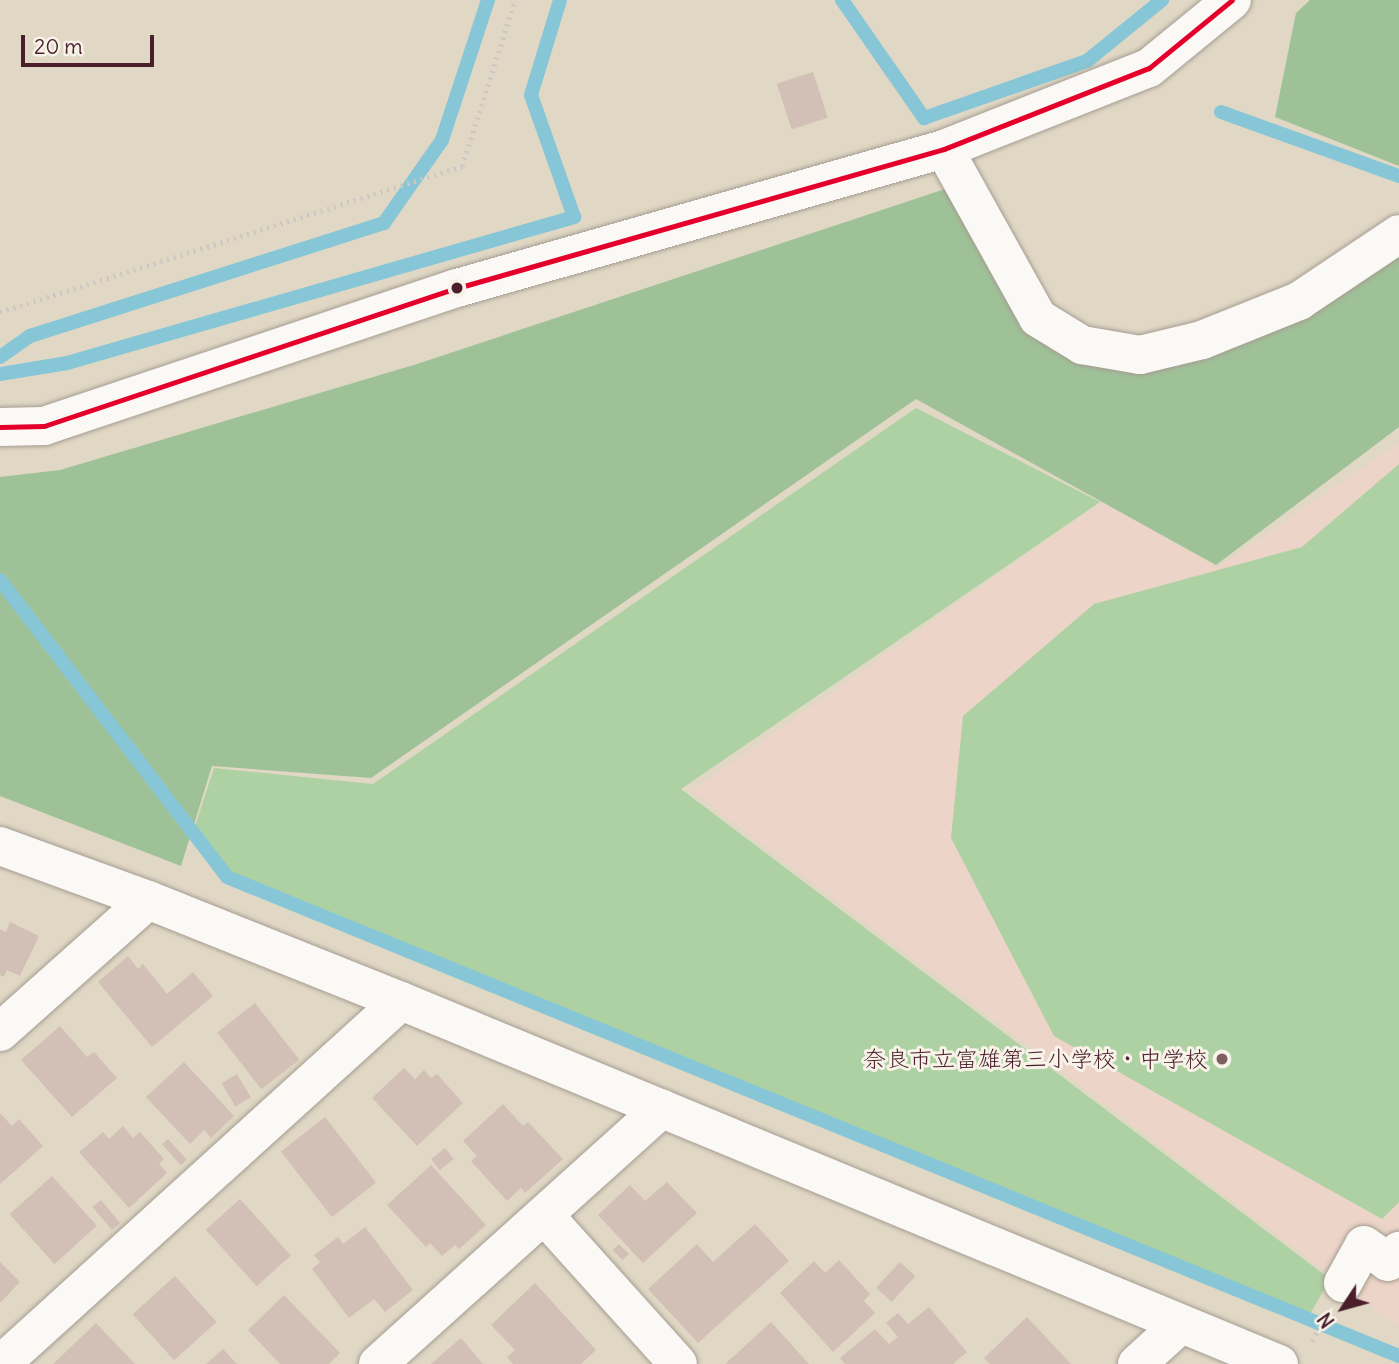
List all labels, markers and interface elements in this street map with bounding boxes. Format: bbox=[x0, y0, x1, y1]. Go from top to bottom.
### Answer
scale bar bbox=[24, 21, 158, 65]
text: 20 m bbox=[34, 33, 83, 60]
unlabelled marker bbox=[450, 281, 464, 295]
place label: 奈良市立富雄第三小学校・中学校 bbox=[863, 1045, 1208, 1073]
marker: 奈良市立富雄第三小学校・中学校 bbox=[1214, 1051, 1230, 1067]
north arrow bbox=[1308, 1273, 1378, 1343]
text: N bbox=[1312, 1308, 1340, 1333]

